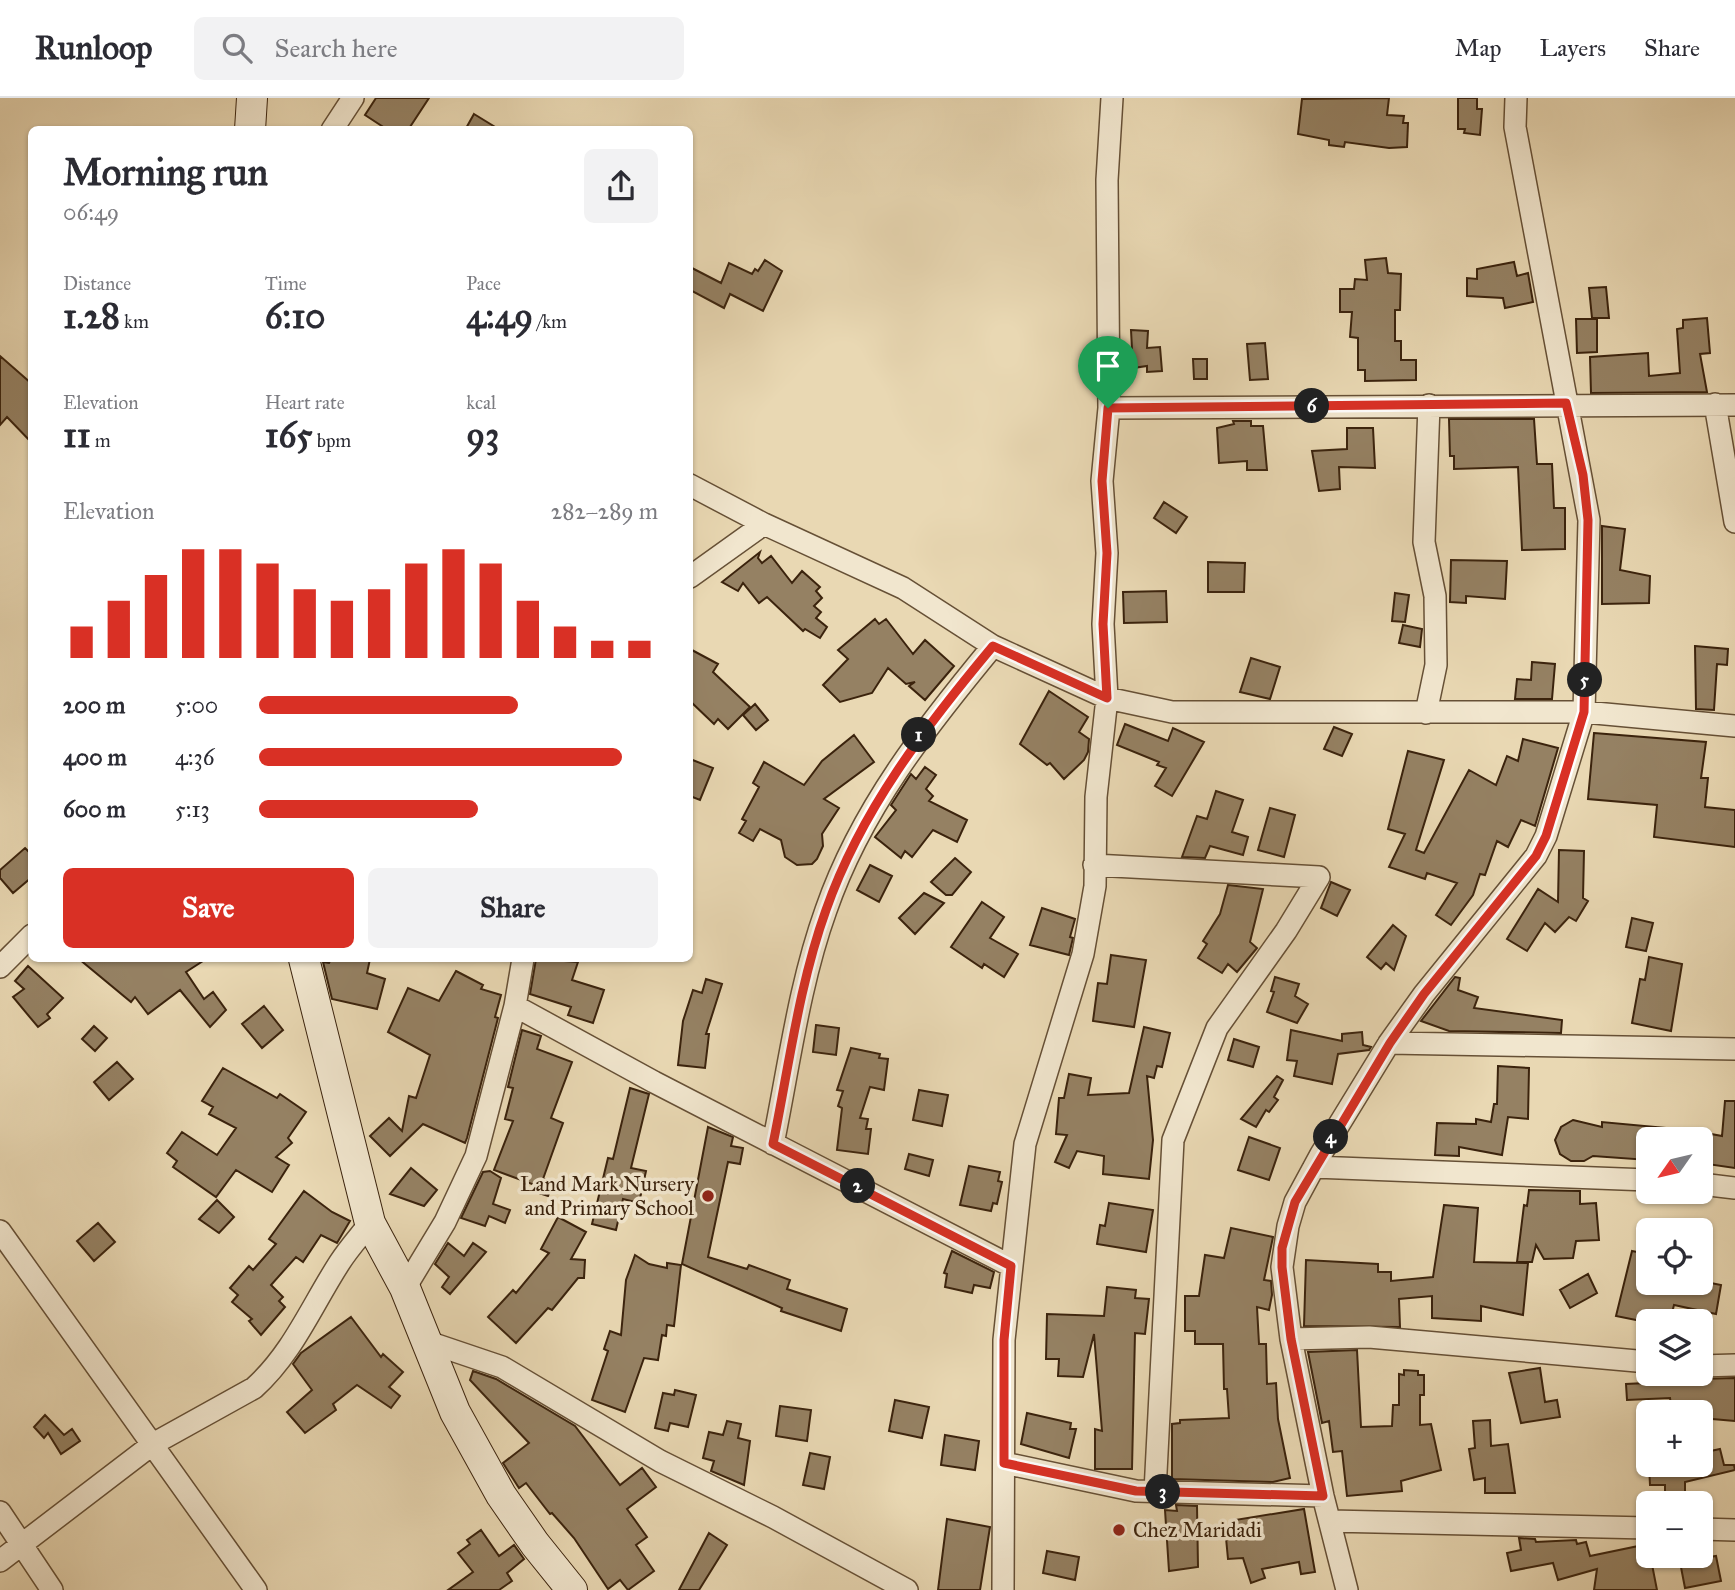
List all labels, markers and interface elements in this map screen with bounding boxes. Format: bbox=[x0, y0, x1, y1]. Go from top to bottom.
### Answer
search box bbox=[194, 17, 684, 80]
text: Runloop bbox=[35, 28, 152, 68]
icon: search bbox=[218, 29, 256, 67]
text: Search here bbox=[274, 32, 397, 64]
text: Map bbox=[1455, 33, 1502, 63]
text: Layers bbox=[1540, 33, 1606, 63]
text: Share bbox=[1644, 33, 1700, 63]
text: Morning run bbox=[63, 149, 268, 195]
button: share bbox=[584, 149, 658, 223]
text: 06:49 bbox=[63, 198, 119, 226]
text: Distance bbox=[63, 272, 131, 295]
text: Time bbox=[265, 272, 307, 295]
text: Pace bbox=[466, 272, 501, 295]
text: 1.28 bbox=[63, 295, 120, 338]
text: 6:10 bbox=[265, 295, 325, 338]
text: 4:49 bbox=[466, 295, 533, 338]
text: km bbox=[120, 310, 149, 333]
text: /km bbox=[533, 310, 567, 333]
pin bbox=[1078, 336, 1138, 408]
icon: arrive bbox=[1089, 347, 1127, 385]
pin: 6 bbox=[1294, 388, 1330, 424]
text: Elevation bbox=[63, 391, 138, 414]
text: Heart rate bbox=[265, 391, 345, 414]
text: kcal bbox=[466, 391, 496, 414]
text: 6 bbox=[1307, 394, 1316, 417]
text: 11 bbox=[63, 414, 91, 457]
text: 165 bbox=[265, 414, 313, 457]
text: 93 bbox=[466, 414, 499, 457]
text: m bbox=[91, 429, 111, 452]
text: bpm bbox=[313, 429, 351, 452]
text: Elevation bbox=[63, 497, 154, 525]
text: 282–289 m bbox=[551, 497, 658, 525]
pin: 5 bbox=[1568, 662, 1602, 698]
text: 5 bbox=[1580, 668, 1589, 691]
text: 200 m bbox=[63, 691, 125, 719]
text: 5:00 bbox=[175, 691, 218, 719]
pin: 1 bbox=[902, 718, 936, 752]
text: 1 bbox=[915, 723, 922, 746]
text: 400 m bbox=[63, 743, 127, 771]
text: 4:36 bbox=[175, 743, 215, 771]
text: 600 m bbox=[63, 795, 126, 823]
text: 5:13 bbox=[175, 795, 210, 823]
button: Save bbox=[63, 868, 354, 948]
button: Share bbox=[368, 868, 658, 948]
pin: 4 bbox=[1314, 1119, 1348, 1154]
text: 4 bbox=[1325, 1125, 1336, 1148]
north arrow bbox=[1636, 1127, 1713, 1204]
map controls bbox=[1636, 1127, 1713, 1568]
pin: 2 bbox=[840, 1168, 876, 1204]
place label: Land Mark Nursery and Primary School bbox=[520, 1171, 695, 1221]
text: 2 bbox=[853, 1174, 862, 1197]
marker: Land Mark Nursery and Primary School bbox=[700, 1188, 716, 1204]
button: locate bbox=[1636, 1218, 1713, 1295]
button: layers bbox=[1636, 1309, 1713, 1386]
button: + bbox=[1636, 1400, 1713, 1477]
pin: 3 bbox=[1146, 1474, 1180, 1510]
text: 3 bbox=[1159, 1480, 1166, 1503]
button: − bbox=[1636, 1491, 1713, 1568]
place label: Chez Maridadi bbox=[1133, 1517, 1262, 1543]
marker: Chez Maridadi bbox=[1111, 1522, 1127, 1538]

